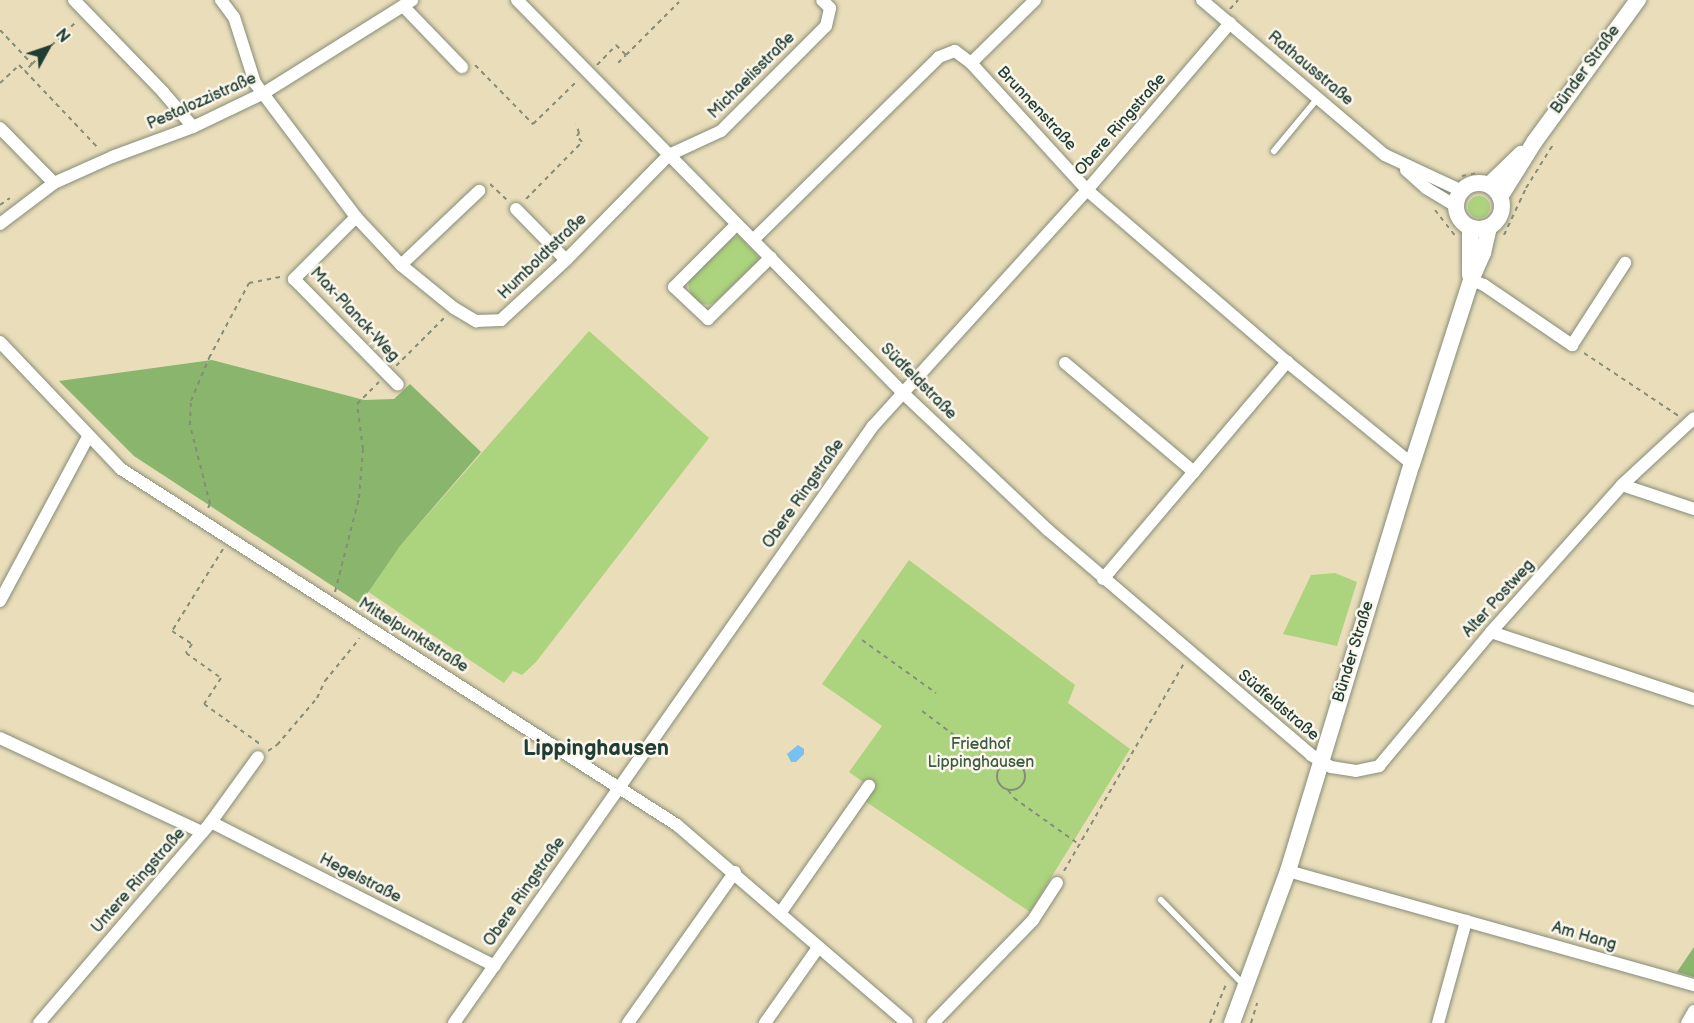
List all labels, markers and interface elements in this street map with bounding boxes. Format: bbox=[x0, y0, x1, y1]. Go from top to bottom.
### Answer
north arrow bbox=[18, 18, 78, 78]
street label: Bünder Straße bbox=[1547, 22, 1625, 118]
text: N bbox=[51, 25, 73, 47]
street label: Rathausstraße bbox=[1263, 28, 1357, 110]
street label: Michaelisstraße bbox=[705, 29, 799, 123]
street label: Brunnenstraße bbox=[992, 63, 1080, 155]
street label: Pestalozzistraße bbox=[144, 69, 260, 135]
street label: Obere Ringstraße bbox=[1071, 70, 1171, 180]
street label: Humboldtstraße bbox=[495, 210, 591, 304]
street label: Max-Planck-Weg bbox=[305, 264, 403, 366]
street label: Südfeldstraße bbox=[876, 340, 960, 424]
street label: Obere Ringstraße bbox=[759, 436, 849, 552]
street label: Alter Postweg bbox=[1459, 556, 1539, 642]
street label: Mittelpunktstraße bbox=[355, 595, 471, 677]
street label: Bünder Straße bbox=[1329, 599, 1379, 705]
street label: Südfeldstraße bbox=[1234, 666, 1322, 746]
park label: Friedhof Lippinghausen bbox=[928, 735, 1034, 773]
district label: Lippinghausen bbox=[523, 736, 669, 762]
street label: Untere Ringstraße bbox=[88, 824, 190, 938]
street label: Obere Ringstraße bbox=[480, 834, 570, 950]
street label: Hegelstraße bbox=[316, 850, 404, 908]
street label: Am Hang bbox=[1549, 919, 1619, 955]

